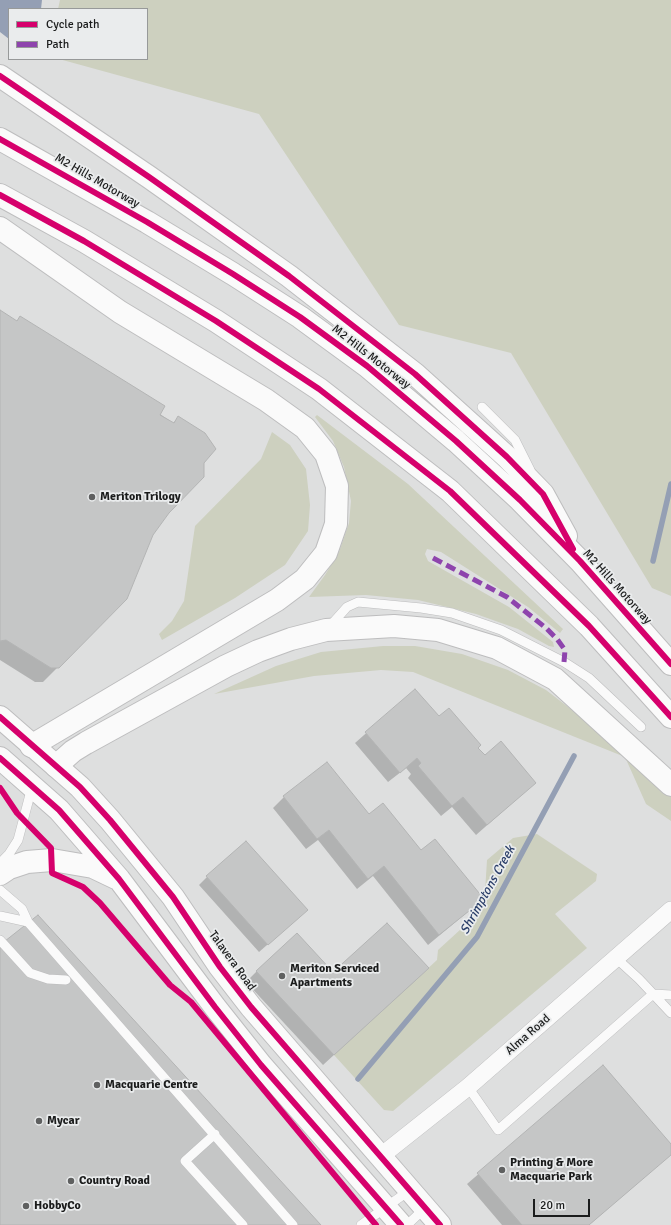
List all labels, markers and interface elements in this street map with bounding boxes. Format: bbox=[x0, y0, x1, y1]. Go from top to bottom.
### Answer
legend bbox=[8, 8, 148, 60]
text: Cycle path bbox=[46, 17, 99, 32]
text: Path bbox=[46, 37, 69, 52]
street label: M2 Hills Motorway bbox=[52, 151, 142, 211]
street label: M2 Hills Motorway bbox=[329, 322, 413, 392]
place label: Meriton Trilogy bbox=[100, 490, 181, 504]
marker: Meriton Trilogy bbox=[87, 492, 97, 502]
street label: M2 Hills Motorway bbox=[580, 547, 654, 627]
water label: Shrimptons Creek bbox=[457, 843, 519, 937]
street label: Talavera Road bbox=[205, 928, 259, 994]
place label: Meriton Serviced Apartments bbox=[290, 962, 379, 990]
marker: Meriton Serviced Apartments bbox=[277, 971, 287, 981]
street label: Alma Road bbox=[503, 1012, 553, 1058]
place label: Macquarie Centre bbox=[105, 1078, 198, 1092]
marker: Macquarie Centre bbox=[92, 1080, 102, 1090]
place label: Mycar bbox=[47, 1114, 79, 1128]
marker: Mycar bbox=[34, 1116, 44, 1126]
place label: Printing & More Macquarie Park bbox=[510, 1156, 593, 1184]
marker: Printing & More Macquarie Park bbox=[497, 1165, 507, 1175]
place label: Country Road bbox=[79, 1174, 150, 1188]
marker: Country Road bbox=[66, 1176, 76, 1186]
scale bar bbox=[535, 1191, 592, 1217]
text: 20 m bbox=[540, 1198, 565, 1213]
place label: HobbyCo bbox=[34, 1199, 81, 1213]
marker: HobbyCo bbox=[21, 1201, 31, 1211]

